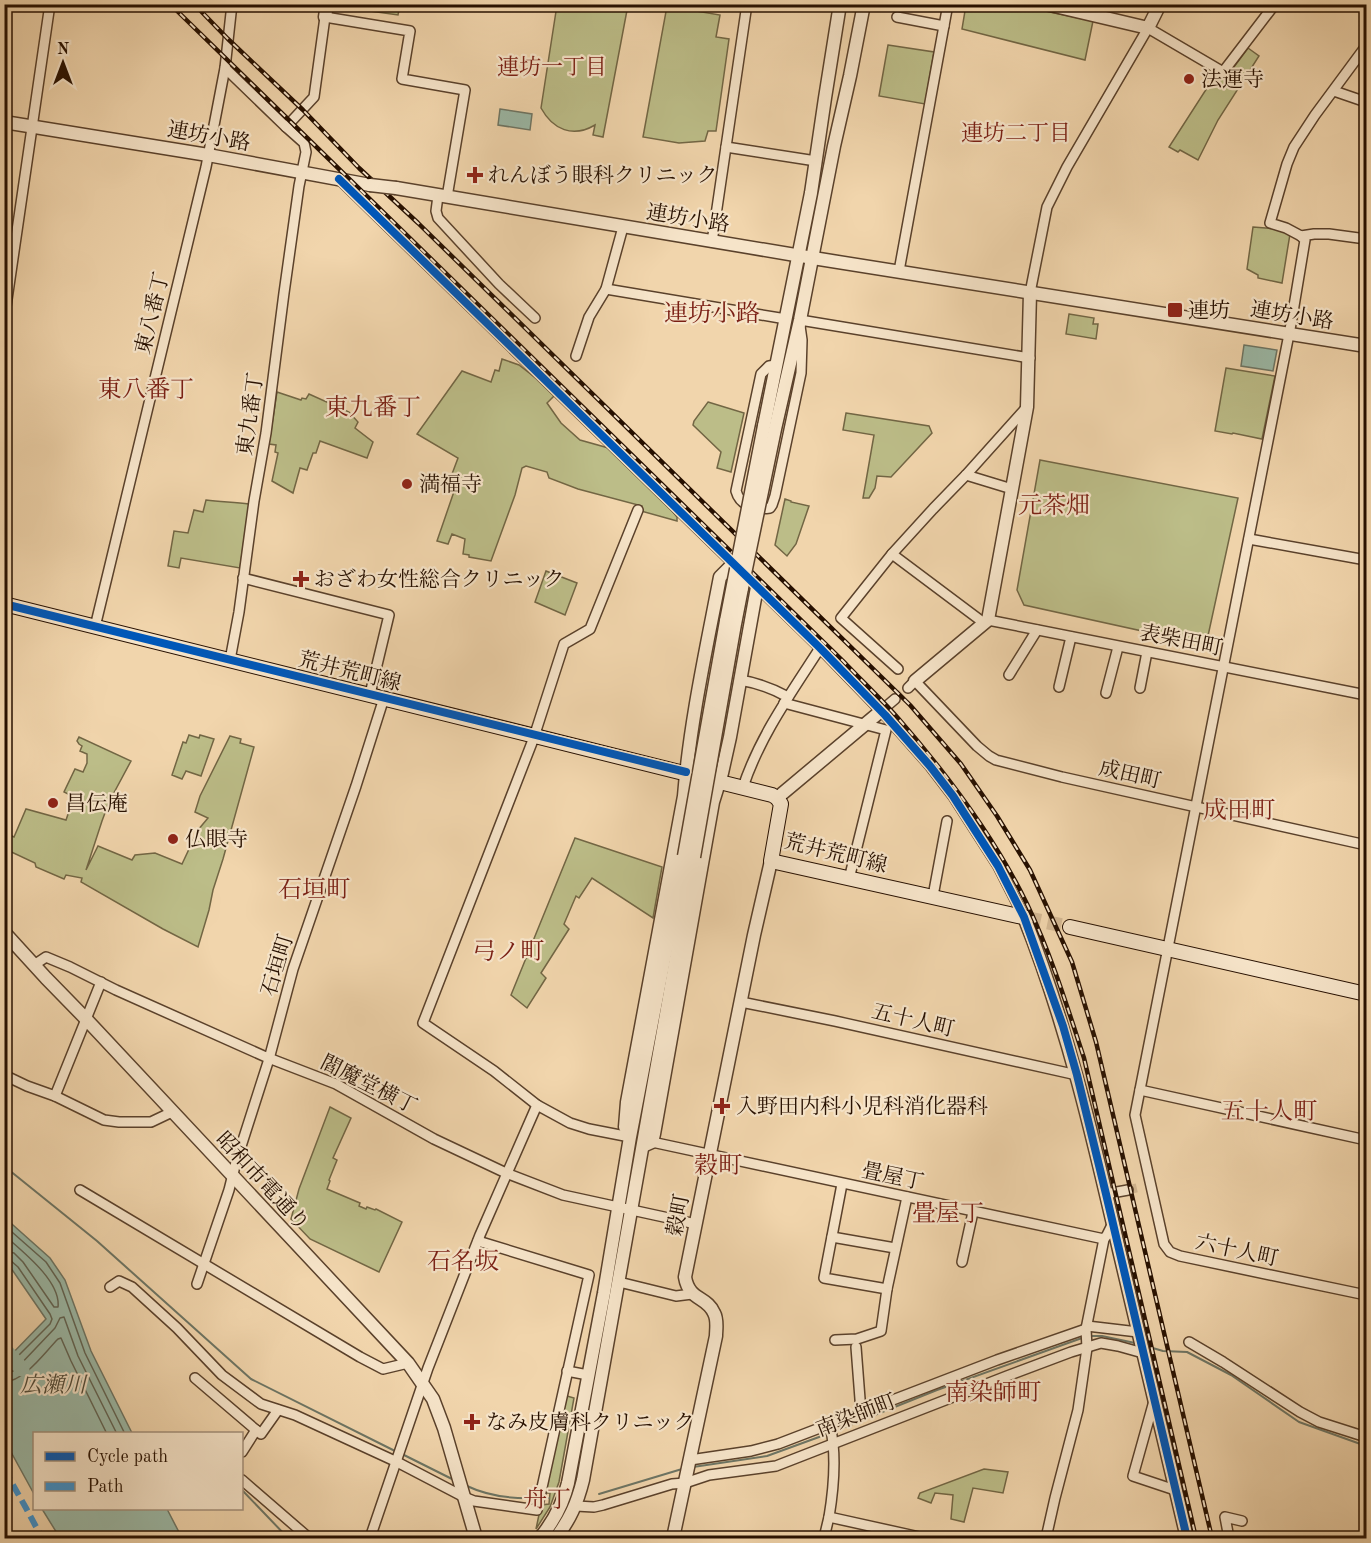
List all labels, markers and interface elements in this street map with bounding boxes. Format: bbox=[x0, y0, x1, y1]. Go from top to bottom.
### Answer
north arrow bbox=[33, 33, 93, 93]
text: N bbox=[57, 42, 70, 58]
district label: 連坊一丁目 bbox=[497, 55, 607, 79]
place label: 法運寺 bbox=[1201, 68, 1264, 91]
marker: 法運寺 bbox=[1182, 72, 1196, 86]
street label: 連坊小路 bbox=[166, 118, 252, 155]
district label: 連坊二丁目 bbox=[961, 121, 1071, 145]
place label: れんぼう眼科クリニック bbox=[488, 164, 718, 187]
marker: れんぼう眼科クリニック bbox=[466, 166, 484, 184]
street label: 連坊小路 bbox=[645, 201, 731, 236]
street label: 東八番丁 bbox=[131, 270, 174, 357]
street label: 連坊小路 bbox=[1249, 298, 1335, 333]
place label: 連坊 bbox=[1188, 299, 1230, 322]
district label: 連坊小路 bbox=[664, 300, 760, 327]
marker: 連坊 bbox=[1166, 301, 1184, 319]
street label: 東九番丁 bbox=[233, 371, 268, 457]
district label: 東八番丁 bbox=[98, 376, 194, 403]
district label: 東九番丁 bbox=[325, 394, 421, 421]
place label: 満福寺 bbox=[419, 473, 482, 496]
marker: 満福寺 bbox=[400, 477, 414, 491]
district label: 元茶畑 bbox=[1018, 493, 1090, 519]
place label: おざわ女性総合クリニック bbox=[314, 568, 565, 591]
marker: おざわ女性総合クリニック bbox=[292, 570, 310, 588]
street label: 表柴田町 bbox=[1137, 621, 1224, 660]
street label: 荒井荒町線 bbox=[296, 648, 404, 695]
street label: 成田町 bbox=[1097, 756, 1163, 793]
place label: 昌伝庵 bbox=[65, 792, 128, 815]
marker: 昌伝庵 bbox=[46, 796, 60, 810]
district label: 成田町 bbox=[1203, 797, 1275, 824]
place label: 仏眼寺 bbox=[185, 828, 248, 851]
street label: 荒井荒町線 bbox=[782, 830, 890, 877]
marker: 仏眼寺 bbox=[166, 832, 180, 846]
district label: 石垣町 bbox=[278, 877, 350, 903]
street label: 石垣町 bbox=[257, 932, 298, 999]
district label: 弓ノ町 bbox=[472, 939, 544, 965]
street label: 五十人町 bbox=[869, 1000, 956, 1041]
street label: 閻魔堂横丁 bbox=[317, 1050, 421, 1119]
place label: 入野田内科小児科消化器科 bbox=[736, 1095, 988, 1118]
marker: 入野田内科小児科消化器科 bbox=[713, 1097, 731, 1115]
district label: 五十人町 bbox=[1221, 1099, 1317, 1125]
street label: 昭和市電通り bbox=[211, 1127, 314, 1235]
district label: 穀町 bbox=[694, 1152, 742, 1179]
street label: 畳屋丁 bbox=[860, 1159, 926, 1194]
street label: 穀町 bbox=[663, 1192, 694, 1238]
district label: 畳屋丁 bbox=[912, 1201, 984, 1227]
street label: 六十人町 bbox=[1193, 1231, 1280, 1270]
district label: 石名坂 bbox=[427, 1248, 499, 1275]
water label: 広瀬川 bbox=[20, 1373, 88, 1397]
district label: 南染師町 bbox=[945, 1379, 1041, 1406]
street label: 南染師町 bbox=[813, 1390, 900, 1441]
place label: なみ皮膚科クリニック bbox=[486, 1411, 695, 1434]
marker: なみ皮膚科クリニック bbox=[463, 1413, 481, 1431]
legend bbox=[33, 1432, 243, 1510]
text: Cycle path bbox=[87, 1448, 168, 1466]
text: Path bbox=[87, 1478, 124, 1496]
district label: 舟丁 bbox=[523, 1486, 571, 1513]

